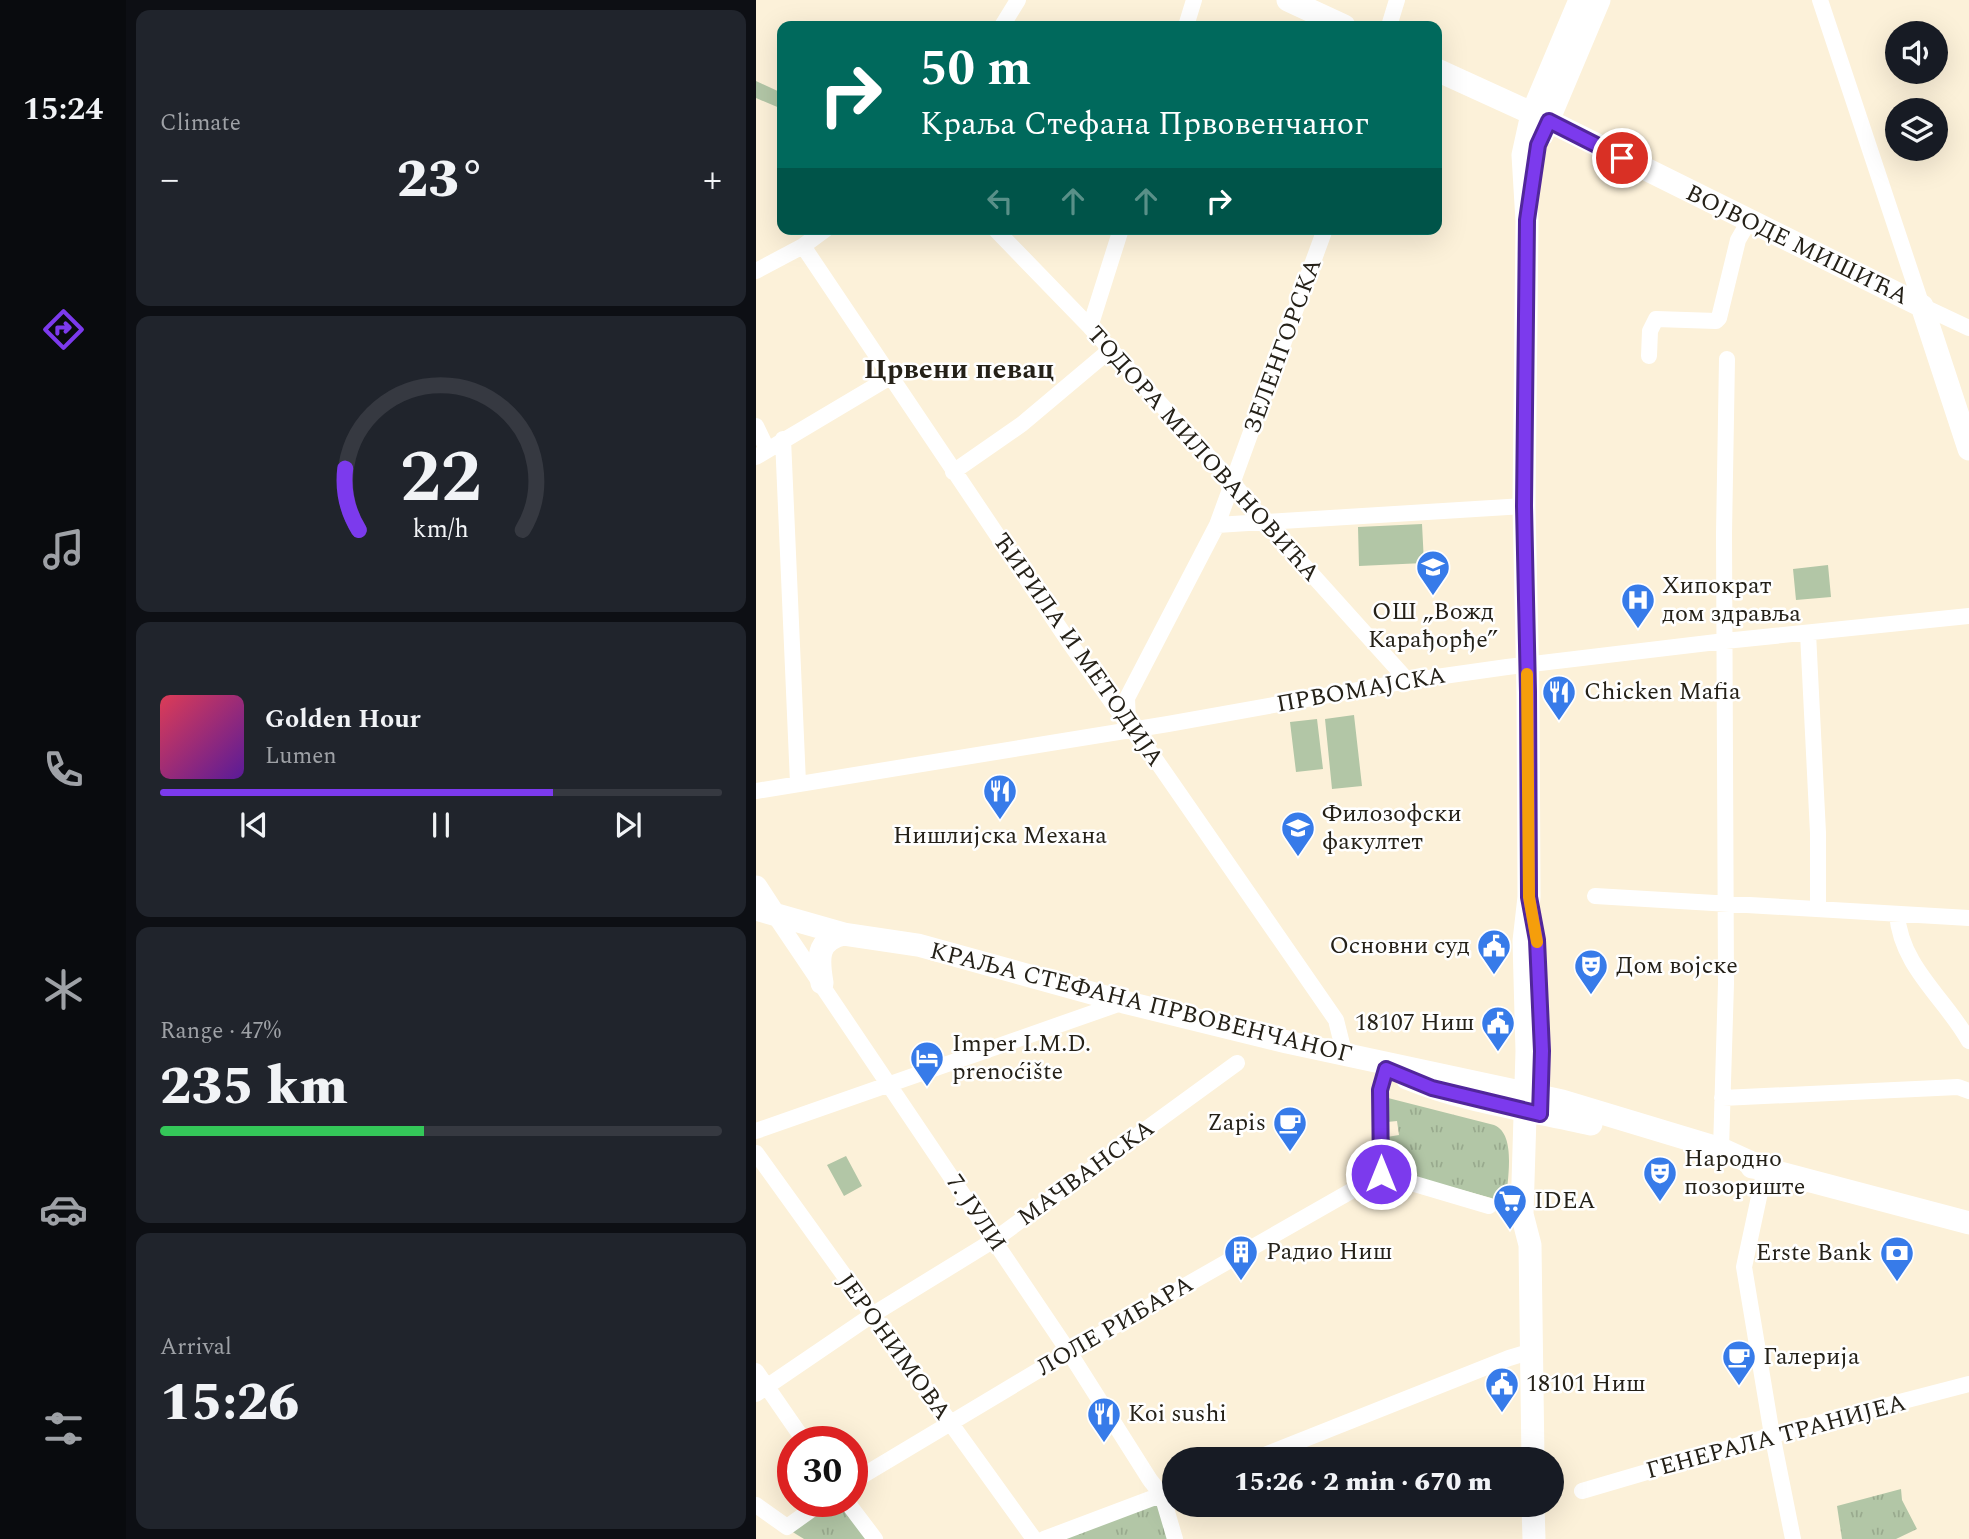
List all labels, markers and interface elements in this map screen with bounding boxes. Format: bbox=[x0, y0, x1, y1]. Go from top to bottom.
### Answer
map controls bbox=[1885, 21, 1948, 161]
button: sound bbox=[1885, 21, 1948, 84]
text: 50 m bbox=[920, 32, 1031, 107]
icon: right bbox=[805, 49, 896, 140]
text: 15:24 bbox=[23, 85, 103, 134]
button: layers bbox=[1885, 98, 1948, 161]
text: Краља Стефана Првовенчаног bbox=[920, 100, 1369, 149]
text: Climate bbox=[160, 106, 241, 141]
pin bbox=[1592, 128, 1652, 188]
icon: arrive bbox=[1603, 139, 1641, 177]
text: 23° bbox=[397, 141, 485, 220]
text: − bbox=[160, 151, 179, 209]
text: + bbox=[703, 151, 722, 209]
street label: ВОЈВОДЕ МИШИЋА bbox=[1679, 175, 1915, 315]
icon: left bbox=[981, 182, 1019, 220]
icon: ahead bbox=[1054, 182, 1092, 220]
icon: ahead bbox=[1127, 182, 1165, 220]
icon: right bbox=[1200, 182, 1238, 220]
street label: ЗЕЛЕНГОРСКА bbox=[1235, 253, 1331, 439]
icon: directions bbox=[39, 305, 88, 354]
street label: ТОДОРА МИЛОВАНОВИЋА bbox=[1078, 318, 1328, 590]
district label: Црвени певац bbox=[864, 348, 1054, 391]
text: 22 bbox=[400, 423, 482, 534]
text: km/h bbox=[413, 510, 469, 548]
icon: music bbox=[39, 525, 88, 574]
street label: ЋИРИЛА И МЕТОДИЈА bbox=[983, 526, 1173, 774]
school or university icon: ОШ „Вожд Карађорђе” bbox=[1414, 548, 1452, 597]
place label: Хипократ дом здравља bbox=[1662, 568, 1801, 632]
hospital icon: Хипократ дом здравља bbox=[1619, 581, 1657, 630]
place label: ОШ „Вожд Карађорђе” bbox=[1368, 594, 1498, 658]
street label: ПРВОМАЈСКА bbox=[1274, 657, 1448, 723]
restaurant icon: Chicken Mafia bbox=[1540, 673, 1578, 722]
place label: Chicken Mafia bbox=[1584, 674, 1741, 710]
text: Golden Hour bbox=[265, 699, 421, 739]
text: Lumen bbox=[265, 739, 337, 774]
icon: phone bbox=[39, 745, 88, 794]
restaurant icon: Нишлијска Механа bbox=[981, 772, 1019, 821]
place label: Филозофски факултет bbox=[1322, 796, 1462, 860]
icon: previous bbox=[235, 806, 273, 844]
icon: pause bbox=[422, 806, 460, 844]
icon: next bbox=[609, 806, 647, 844]
school or university icon: Филозофски факултет bbox=[1279, 809, 1317, 858]
place label: Нишлијска Механа bbox=[893, 818, 1107, 854]
public building icon: Основни суд bbox=[1475, 927, 1513, 976]
place label: Основни суд bbox=[1329, 928, 1470, 964]
street label: КРАЉА СТЕФАНА ПРВОВЕНЧАНОГ bbox=[926, 933, 1356, 1073]
theatre icon: Дом војске bbox=[1572, 947, 1610, 996]
place label: Дом војске bbox=[1616, 948, 1738, 984]
icon: climate bbox=[39, 965, 88, 1014]
public building icon: 18107 Ниш bbox=[1479, 1004, 1517, 1053]
place label: 18107 Ниш bbox=[1355, 1005, 1474, 1041]
text: Range · 47% bbox=[160, 1014, 281, 1049]
place label: Imper I.M.D. prenoćište bbox=[952, 1026, 1091, 1090]
hotel icon: Imper I.M.D. prenoćište bbox=[908, 1039, 946, 1088]
text: 235 km bbox=[160, 1048, 348, 1127]
cafe icon: Zapis bbox=[1271, 1104, 1309, 1153]
place label: Zapis bbox=[1207, 1105, 1266, 1141]
street label: МАЧВАНСКА bbox=[1010, 1111, 1162, 1235]
position arrow bbox=[1344, 1137, 1418, 1211]
place label: Народно позориште bbox=[1684, 1141, 1805, 1205]
theatre icon: Народно позориште bbox=[1641, 1154, 1679, 1203]
street label: 7. ЈУЛИ bbox=[937, 1167, 1015, 1259]
supermarket icon: IDEA bbox=[1491, 1182, 1529, 1231]
place label: IDEA bbox=[1534, 1183, 1596, 1219]
icon: car bbox=[39, 1185, 88, 1234]
building icon: Радио Ниш bbox=[1222, 1233, 1260, 1282]
place label: Радио Ниш bbox=[1266, 1234, 1392, 1270]
bank icon: Erste Bank bbox=[1878, 1234, 1916, 1283]
place label: Erste Bank bbox=[1756, 1235, 1872, 1271]
street label: ЈЕРОНИМОВА bbox=[828, 1266, 960, 1428]
street label: ЛОЛЕ РИБАРА bbox=[1030, 1267, 1200, 1385]
text: Arrival bbox=[160, 1330, 232, 1365]
cafe icon: Галерија bbox=[1720, 1338, 1758, 1387]
place label: Галерија bbox=[1763, 1339, 1860, 1375]
text: 15:26 bbox=[160, 1364, 299, 1443]
public building icon: 18101 Ниш bbox=[1483, 1365, 1521, 1414]
place label: 18101 Ниш bbox=[1526, 1366, 1645, 1402]
street label: ГЕНЕРАЛА ТРАНИЈЕА bbox=[1642, 1385, 1910, 1489]
restaurant icon: Koi sushi bbox=[1085, 1395, 1123, 1444]
place label: Koi sushi bbox=[1128, 1396, 1227, 1432]
icon: filters bbox=[39, 1404, 88, 1453]
speed limit sign: 30 bbox=[777, 1426, 868, 1517]
text: 15:26 · 2 min · 670 m bbox=[1234, 1462, 1492, 1502]

